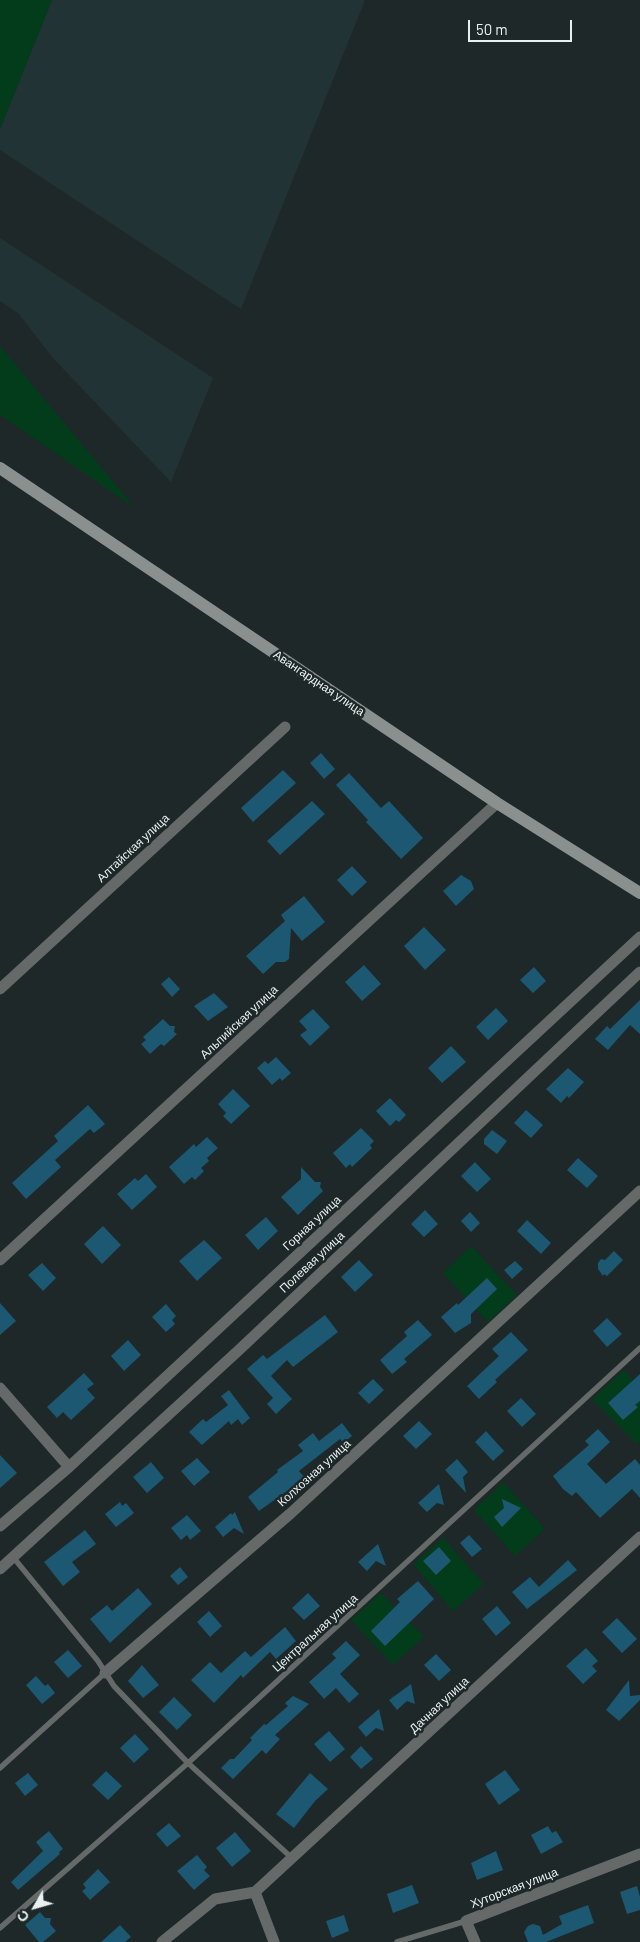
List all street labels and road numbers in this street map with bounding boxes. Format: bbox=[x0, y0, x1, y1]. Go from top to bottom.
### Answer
street label: Авангардная улица bbox=[271, 647, 367, 719]
street label: Алтайская улица bbox=[94, 811, 172, 885]
street label: Альпийская улица bbox=[197, 982, 281, 1062]
street label: Горная улица bbox=[280, 1192, 344, 1254]
street label: Полевая улица bbox=[277, 1228, 347, 1296]
street label: Колхозная улица bbox=[274, 1436, 354, 1510]
street label: Центральная улица bbox=[270, 1591, 360, 1675]
street label: Дачная улица bbox=[406, 1674, 472, 1736]
street label: Хуторская улица bbox=[468, 1865, 560, 1911]

